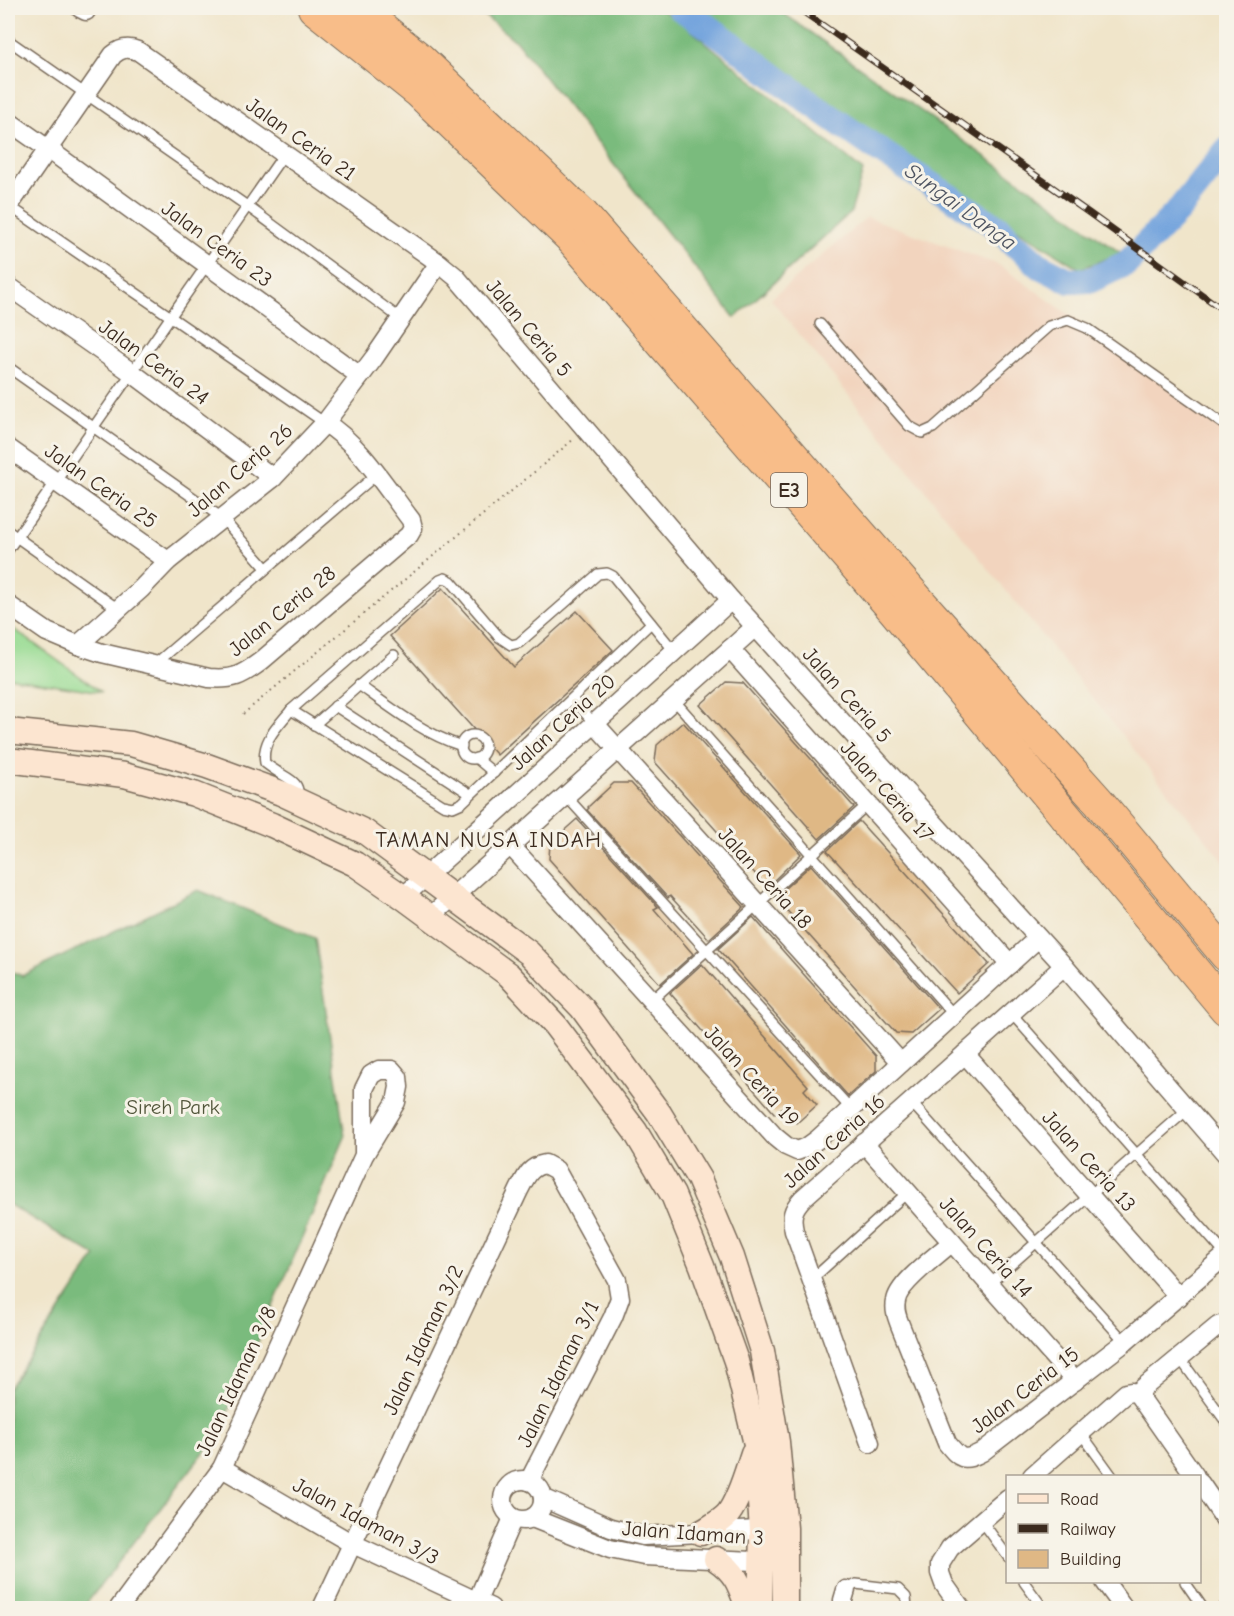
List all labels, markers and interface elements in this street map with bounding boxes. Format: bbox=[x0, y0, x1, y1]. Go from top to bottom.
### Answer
street label: Jalan Ceria 21 bbox=[242, 92, 360, 186]
water label: Sungai Danga bbox=[900, 158, 1021, 256]
street label: Jalan Ceria 23 bbox=[157, 196, 277, 292]
street label: Jalan Ceria 5 bbox=[481, 274, 577, 382]
street label: Jalan Ceria 24 bbox=[94, 314, 214, 410]
street label: Jalan Ceria 26 bbox=[183, 418, 297, 522]
street label: Jalan Ceria 25 bbox=[40, 439, 162, 533]
road number: E3 bbox=[771, 473, 807, 507]
street label: Jalan Ceria 28 bbox=[224, 561, 340, 661]
street label: Jalan Ceria 5 bbox=[798, 642, 896, 748]
street label: Jalan Ceria 20 bbox=[506, 669, 620, 775]
street label: Jalan Ceria 17 bbox=[836, 736, 938, 846]
street label: Jalan Ceria 18 bbox=[713, 822, 817, 934]
district label: TAMAN NUSA INDAH bbox=[376, 827, 602, 853]
street label: Jalan Ceria 19 bbox=[699, 1021, 805, 1131]
street label: Jalan Ceria 16 bbox=[778, 1089, 890, 1193]
park label: Sireh Park bbox=[126, 1095, 220, 1119]
street label: Jalan Ceria 13 bbox=[1037, 1105, 1141, 1217]
street label: Jalan Ceria 14 bbox=[934, 1192, 1038, 1302]
street label: Jalan Idaman 3/2 bbox=[378, 1261, 468, 1419]
street label: Jalan Idaman 3/1 bbox=[512, 1297, 604, 1451]
street label: Jalan Idaman 3/8 bbox=[191, 1302, 281, 1460]
street label: Jalan Ceria 15 bbox=[966, 1342, 1084, 1438]
street label: Jalan Idaman 3/3 bbox=[289, 1472, 443, 1570]
legend bbox=[1006, 1475, 1201, 1583]
text: Road bbox=[1060, 1489, 1099, 1510]
street label: Jalan Idaman 3 bbox=[621, 1516, 765, 1550]
text: Railway bbox=[1060, 1519, 1117, 1540]
text: Building bbox=[1060, 1549, 1122, 1570]

